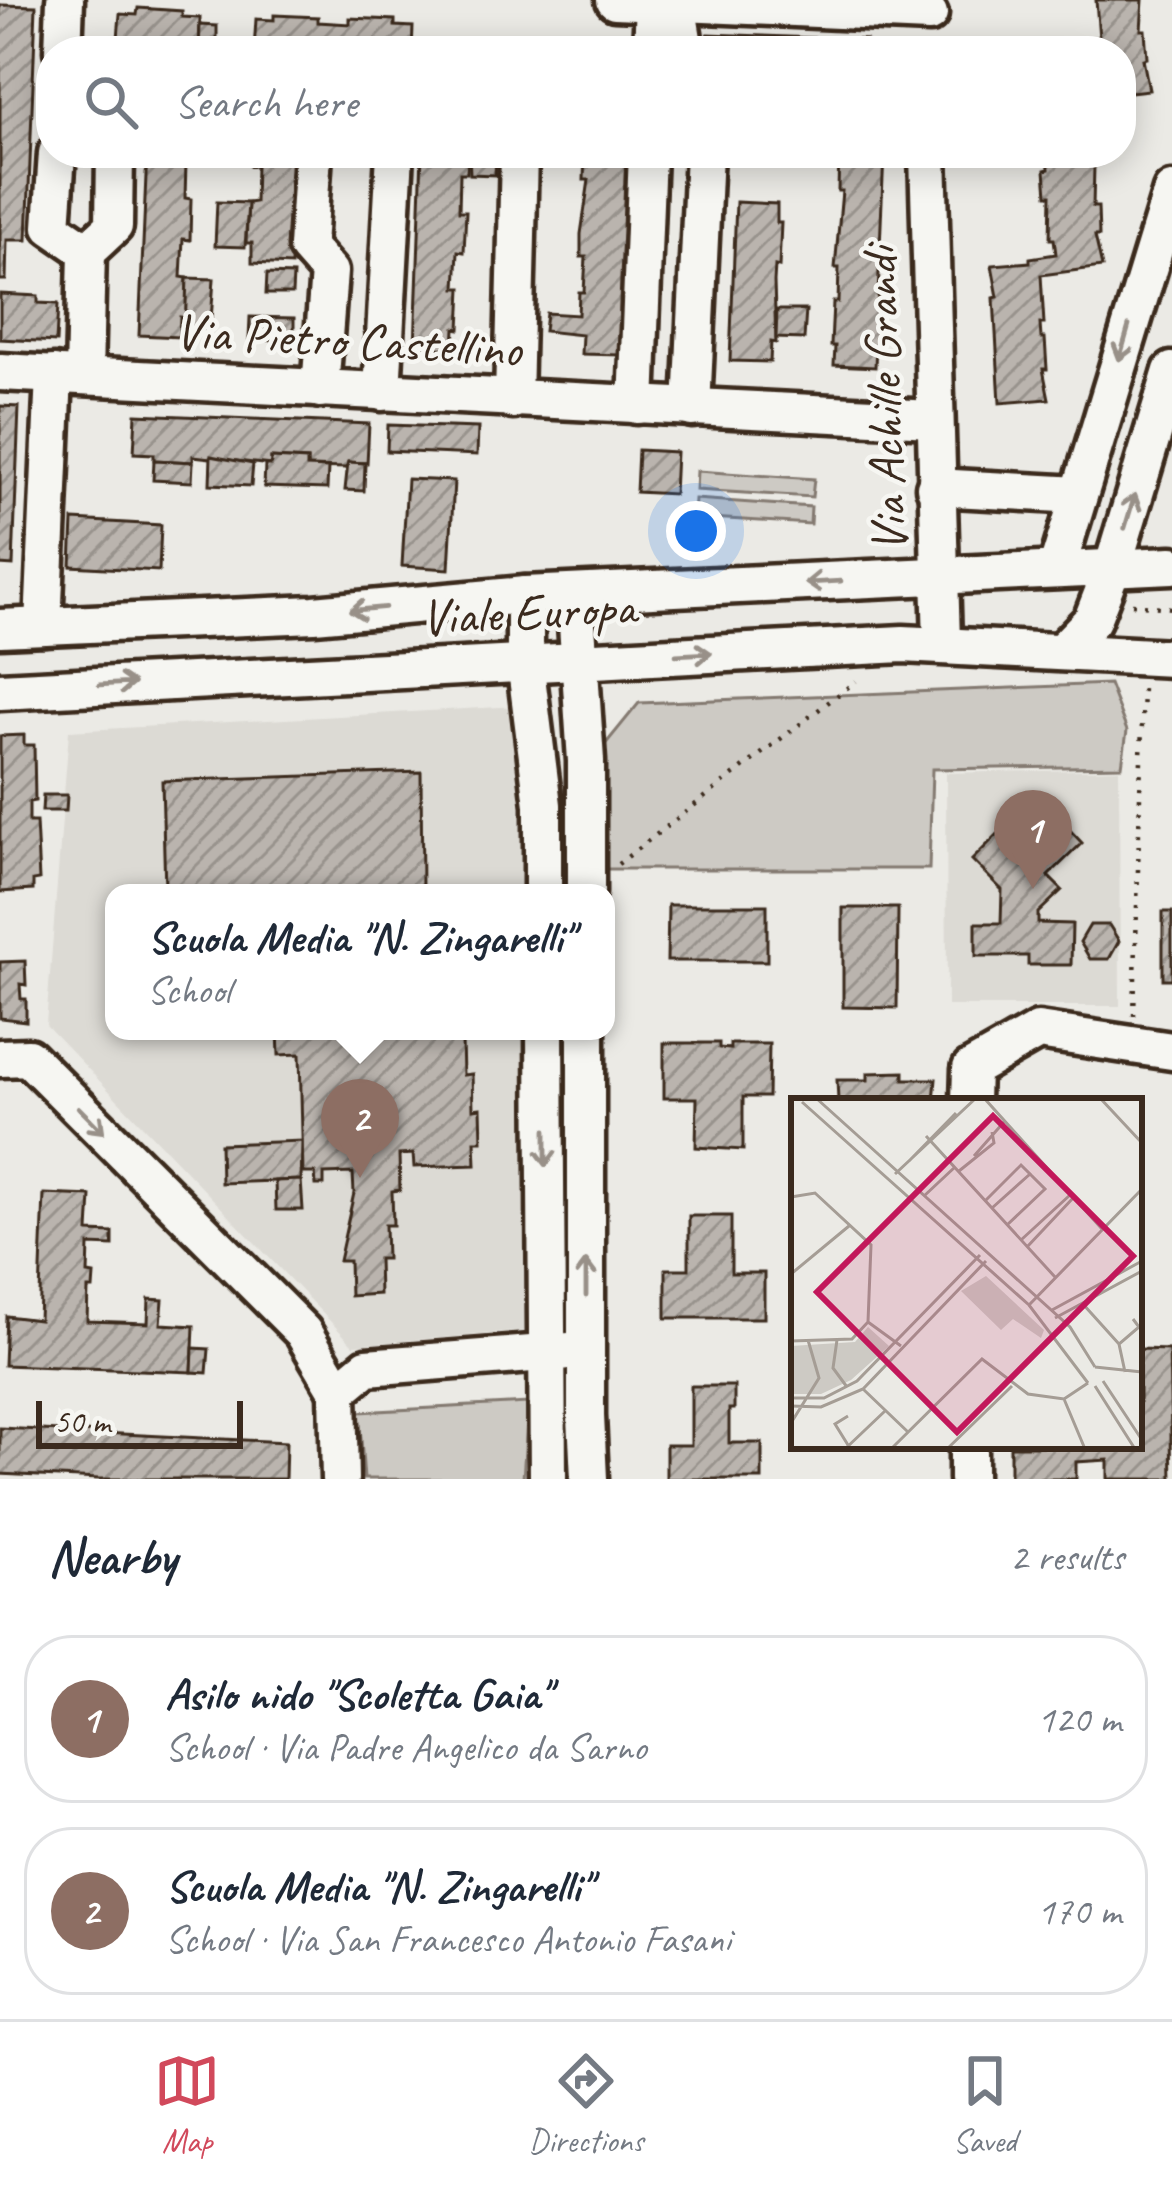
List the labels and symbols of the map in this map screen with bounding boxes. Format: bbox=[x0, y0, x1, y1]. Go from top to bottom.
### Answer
street label: Via Achille Grandi bbox=[846, 239, 921, 554]
street label: Via Pietro Castellino bbox=[173, 299, 526, 381]
one-way arrow bbox=[1112, 323, 1134, 361]
one-way arrow bbox=[1120, 493, 1142, 531]
your location bbox=[666, 501, 726, 561]
one-way arrow bbox=[804, 571, 843, 594]
street label: Viale Europa bbox=[419, 574, 641, 650]
one-way arrow bbox=[348, 598, 387, 621]
one-way arrow bbox=[674, 642, 713, 665]
one-way arrow bbox=[97, 672, 136, 695]
pin: 1 bbox=[994, 790, 1072, 889]
pin: 2 bbox=[321, 1079, 399, 1178]
inset map bbox=[791, 1098, 1142, 1449]
one-way arrow bbox=[76, 1105, 105, 1134]
one-way arrow bbox=[534, 1128, 557, 1167]
one-way arrow bbox=[575, 1259, 597, 1298]
scale bar bbox=[36, 1395, 243, 1448]

